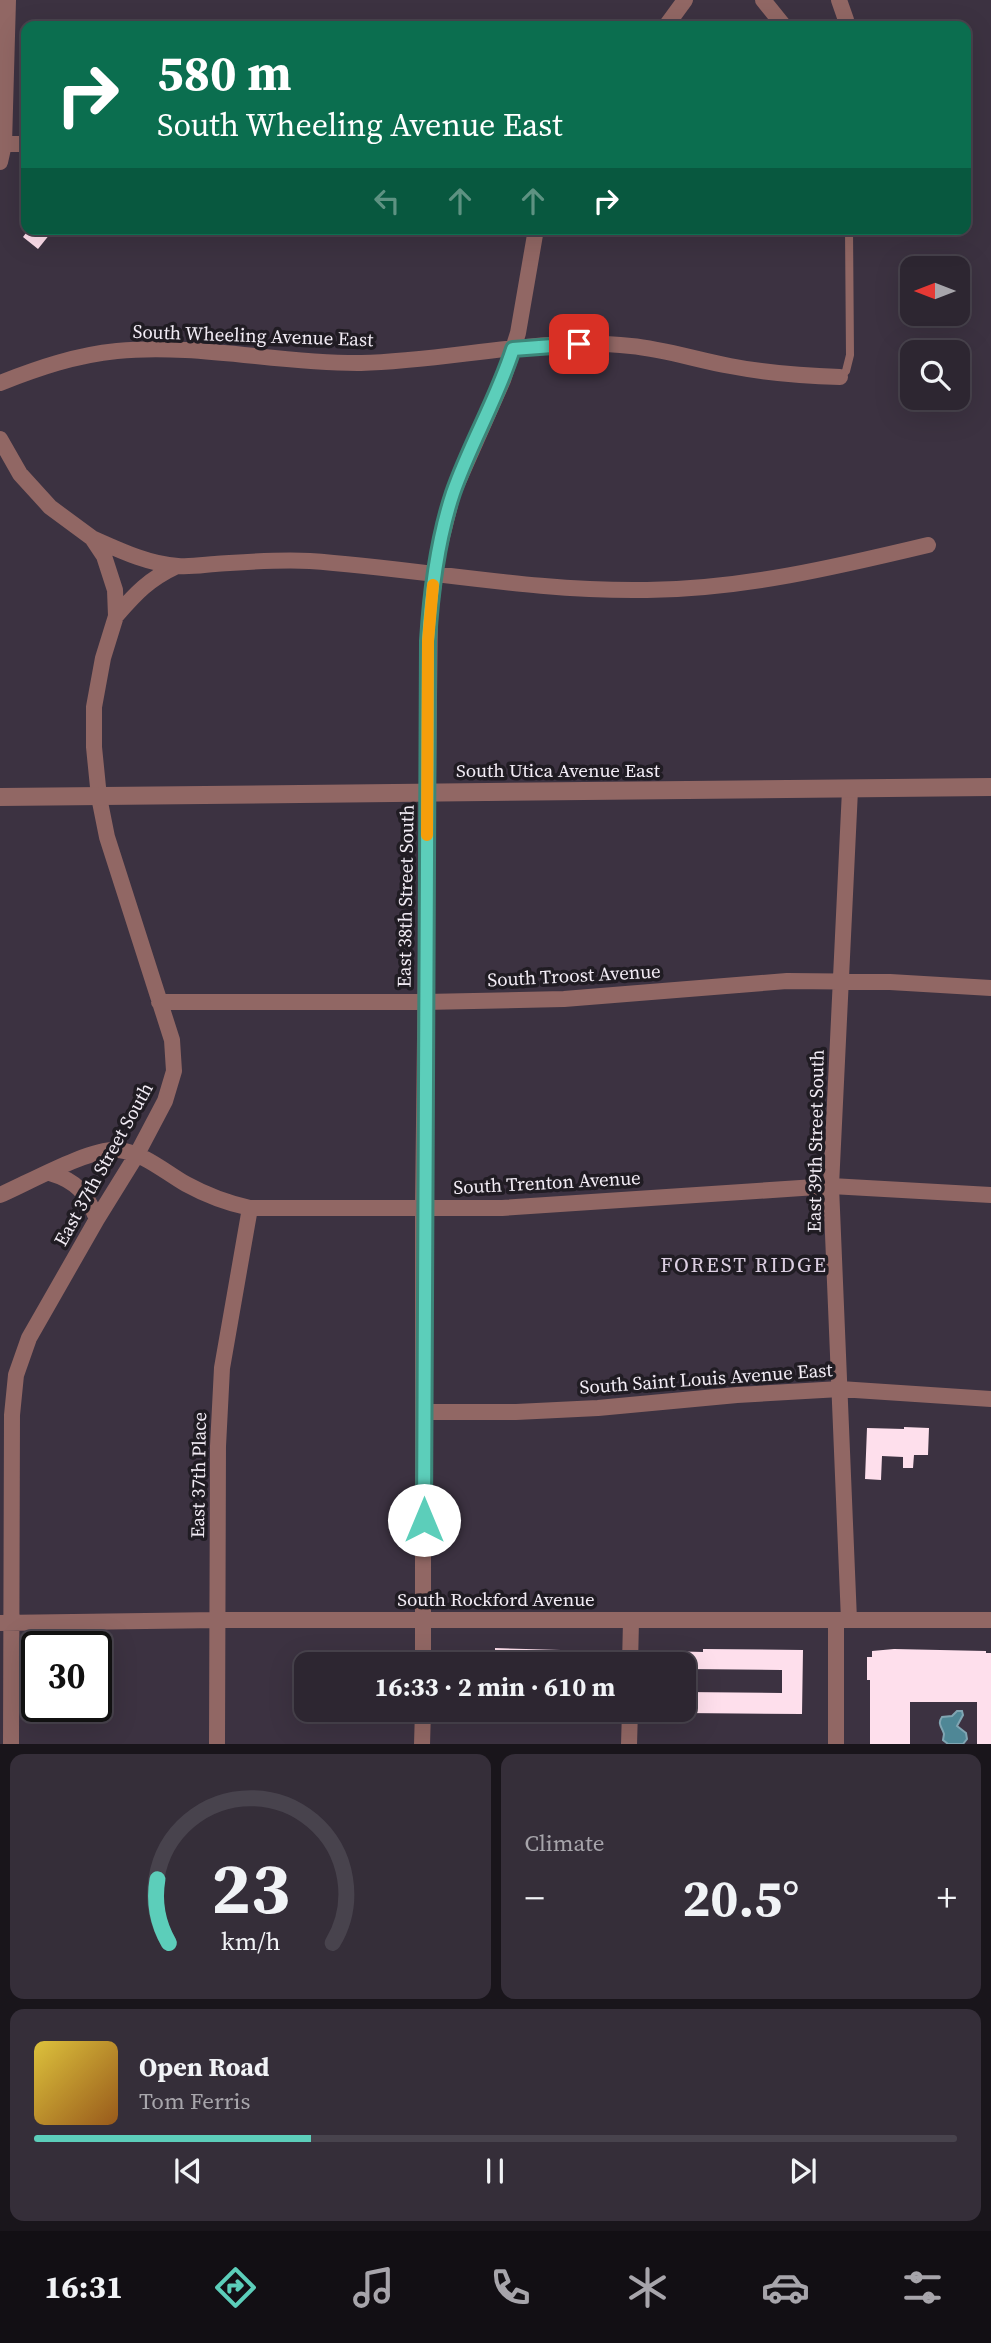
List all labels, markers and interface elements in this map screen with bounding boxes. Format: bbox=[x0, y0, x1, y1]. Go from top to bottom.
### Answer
text: 580 m bbox=[157, 39, 292, 106]
icon: right bbox=[42, 49, 133, 140]
text: South Wheeling Avenue East bbox=[157, 103, 563, 147]
icon: left bbox=[368, 182, 406, 220]
icon: ahead bbox=[441, 182, 479, 220]
icon: ahead bbox=[514, 182, 552, 220]
icon: right bbox=[587, 182, 625, 220]
north arrow bbox=[900, 256, 970, 326]
map controls bbox=[900, 256, 970, 410]
pin bbox=[549, 314, 609, 374]
street label: South Wheeling Avenue East bbox=[132, 318, 375, 352]
icon: arrive bbox=[560, 325, 598, 363]
button: search bbox=[900, 340, 970, 410]
street label: South Utica Avenue East bbox=[456, 757, 661, 783]
street label: East 38th Street South bbox=[390, 804, 420, 988]
street label: South Troost Avenue bbox=[487, 957, 661, 993]
street label: East 39th Street South bbox=[800, 1049, 830, 1233]
street label: East 37th Street South bbox=[47, 1078, 159, 1250]
street label: South Trenton Avenue bbox=[453, 1164, 641, 1200]
district label: FOREST RIDGE bbox=[660, 1250, 828, 1279]
street label: South Saint Louis Avenue East bbox=[579, 1356, 834, 1400]
street label: East 37th Place bbox=[184, 1412, 212, 1538]
position arrow bbox=[387, 1483, 461, 1557]
street label: South Rockford Avenue bbox=[397, 1586, 595, 1612]
speed limit sign: 30 bbox=[21, 1631, 112, 1722]
text: 16:33 · 2 min · 610 m bbox=[375, 1669, 615, 1705]
text: Climate bbox=[525, 1827, 604, 1859]
text: 23 bbox=[211, 1838, 290, 1937]
text: 20.5° bbox=[682, 1862, 799, 1933]
text: − bbox=[525, 1872, 545, 1924]
text: + bbox=[937, 1872, 957, 1924]
text: km/h bbox=[220, 1923, 280, 1957]
text: Open Road bbox=[139, 2049, 270, 2085]
text: Tom Ferris bbox=[139, 2085, 250, 2117]
icon: previous bbox=[169, 2152, 207, 2190]
icon: pause bbox=[476, 2152, 514, 2190]
icon: next bbox=[784, 2152, 822, 2190]
icon: directions bbox=[211, 2263, 260, 2312]
icon: music bbox=[349, 2263, 398, 2312]
icon: phone bbox=[486, 2263, 535, 2312]
icon: climate bbox=[623, 2263, 672, 2312]
icon: car bbox=[761, 2263, 810, 2312]
icon: filters bbox=[898, 2263, 947, 2312]
text: 16:31 bbox=[44, 2265, 123, 2309]

